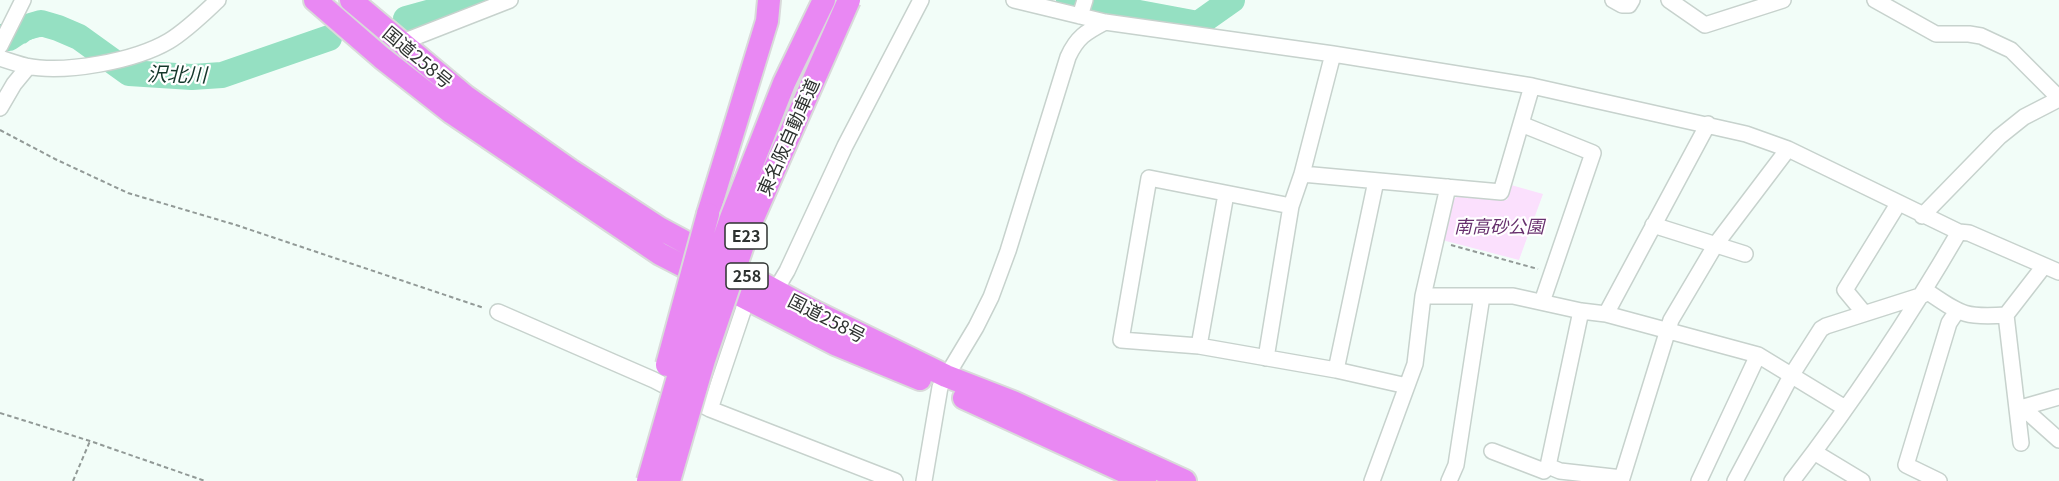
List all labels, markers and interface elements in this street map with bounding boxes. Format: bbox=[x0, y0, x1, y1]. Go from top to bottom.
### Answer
street label: 国道258号 bbox=[379, 22, 457, 92]
water label: 沢北川 bbox=[147, 61, 207, 87]
street label: 東名阪自動車道 bbox=[753, 75, 823, 199]
park label: 南高砂公園 bbox=[1454, 215, 1544, 237]
road number: E23 bbox=[725, 223, 767, 249]
road number: 258 bbox=[726, 263, 768, 289]
street label: 国道258号 bbox=[785, 289, 869, 347]

